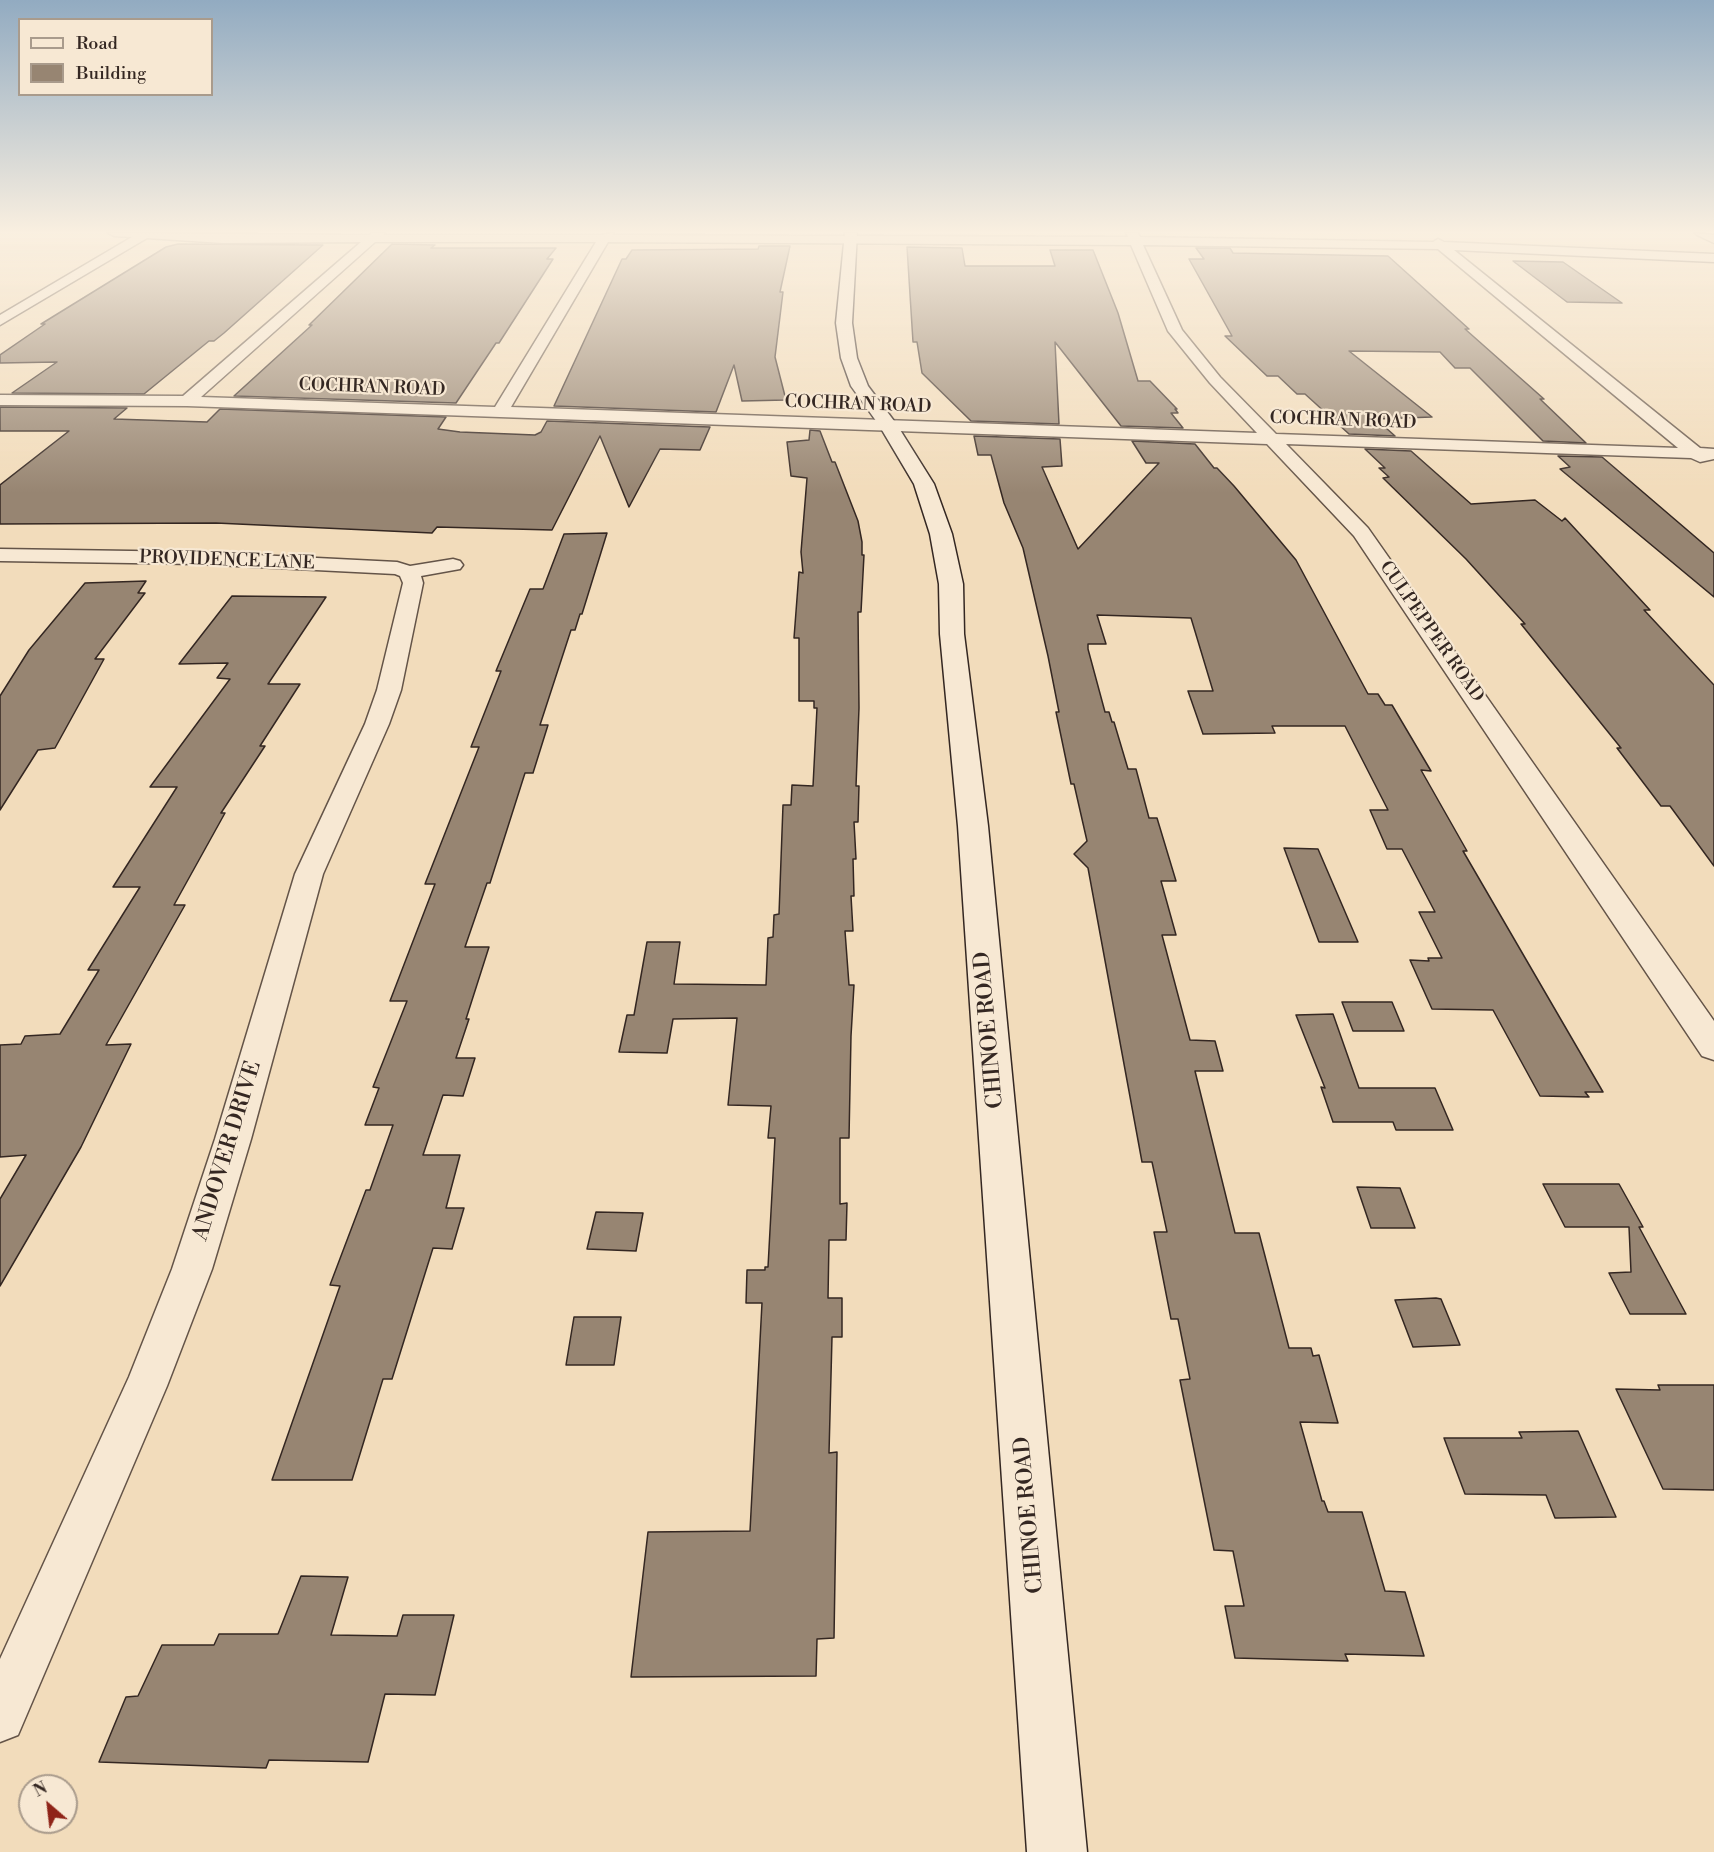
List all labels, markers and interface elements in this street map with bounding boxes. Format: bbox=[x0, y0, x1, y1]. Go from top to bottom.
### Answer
legend bbox=[18, 18, 213, 96]
text: Road bbox=[76, 32, 118, 55]
text: Building bbox=[76, 62, 146, 85]
street label: COCHRAN ROAD bbox=[298, 375, 446, 401]
street label: COCHRAN ROAD bbox=[784, 392, 932, 418]
street label: COCHRAN ROAD bbox=[1269, 408, 1417, 434]
street label: PROVIDENCE LANE bbox=[139, 547, 315, 575]
street label: CULPEPPER ROAD bbox=[1374, 557, 1488, 707]
street label: CHINOE ROAD bbox=[970, 950, 1010, 1110]
street label: ANDOVER DRIVE bbox=[188, 1058, 268, 1244]
street label: CHINOE ROAD bbox=[1010, 1435, 1050, 1595]
north arrow bbox=[18, 1774, 78, 1834]
text: N bbox=[30, 1778, 51, 1802]

